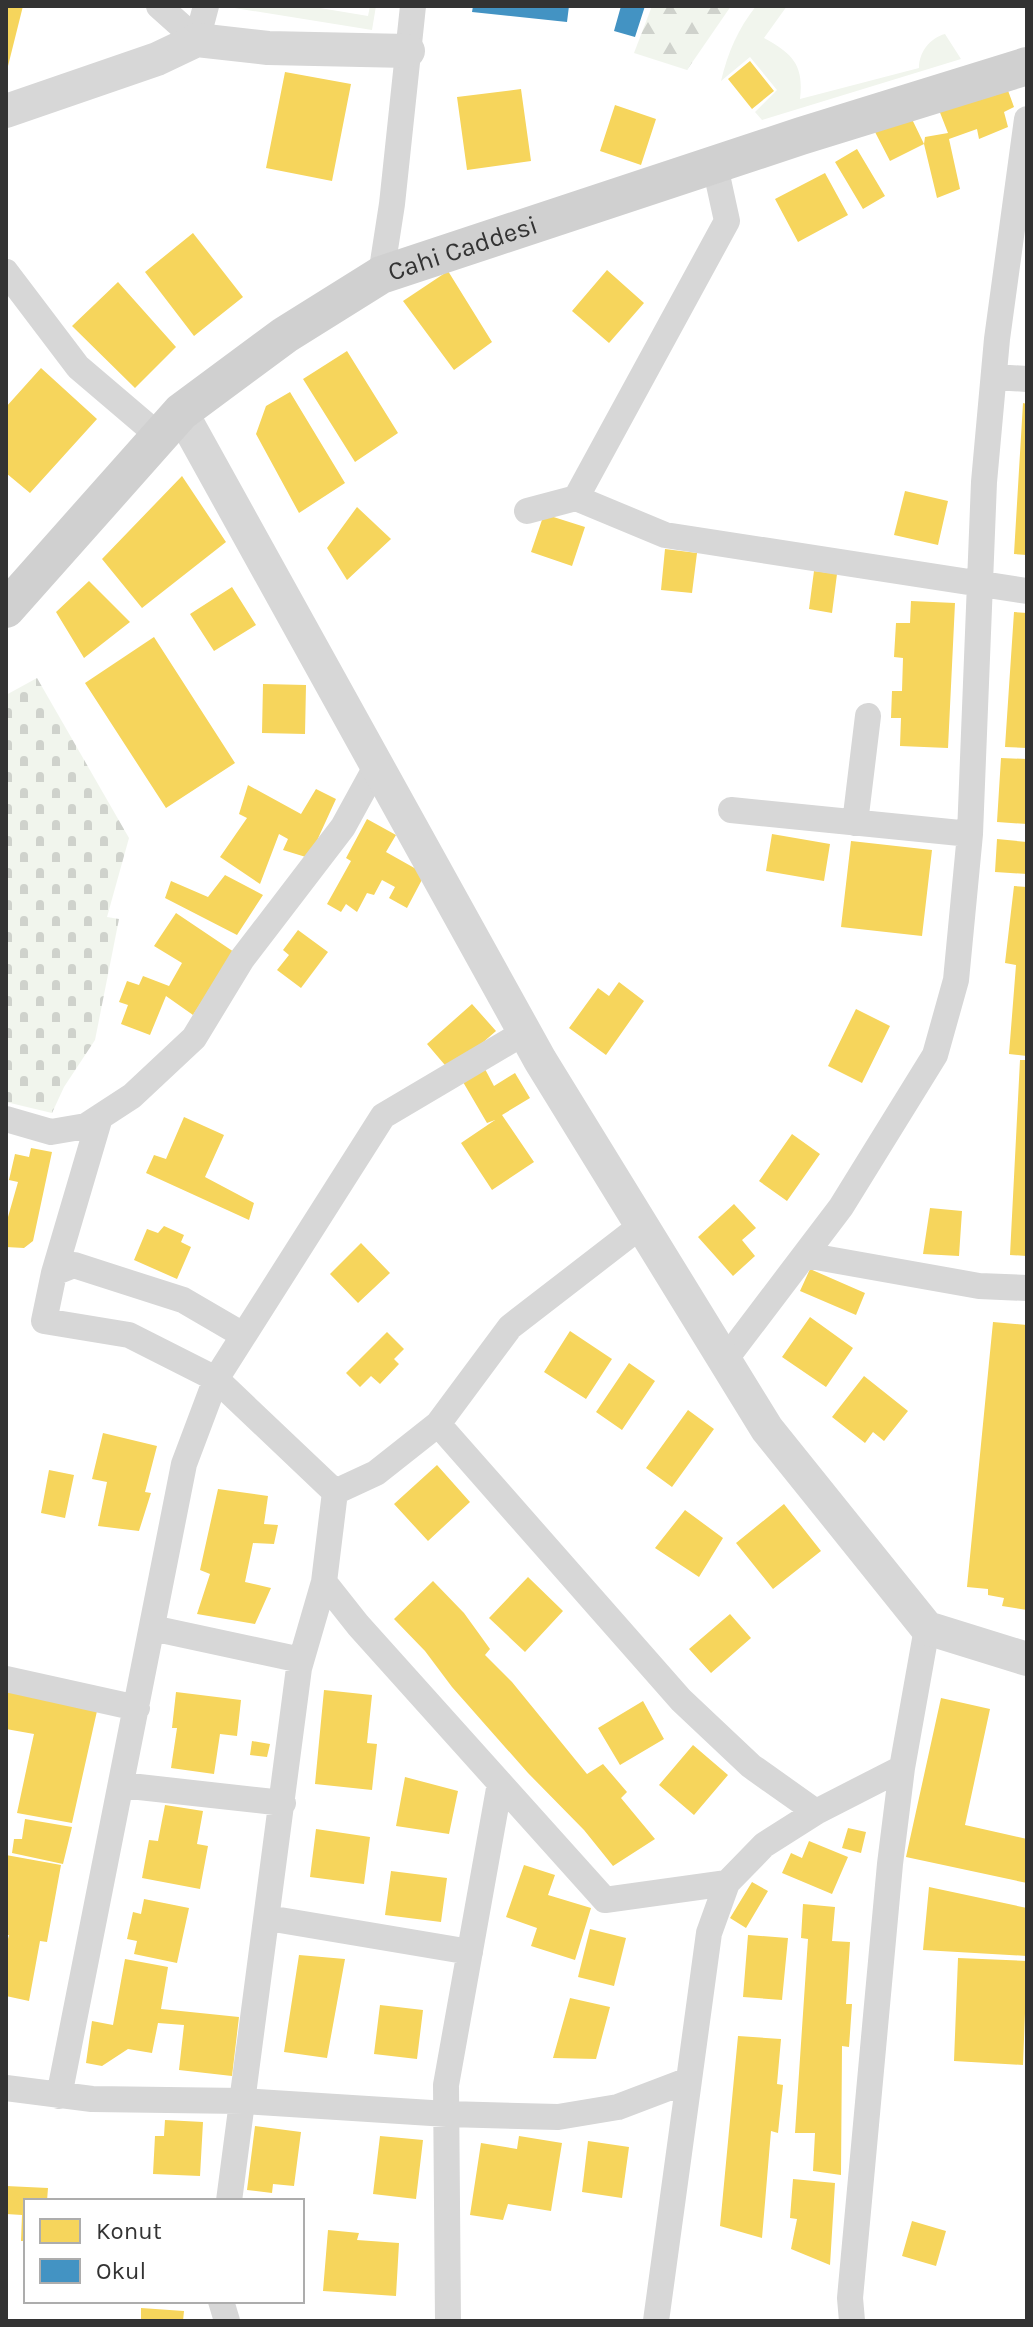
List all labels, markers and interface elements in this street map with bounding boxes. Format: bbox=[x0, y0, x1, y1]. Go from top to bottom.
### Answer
street label: Cahi Caddesi bbox=[384, 209, 542, 288]
legend bbox=[24, 2199, 304, 2303]
text: Konut bbox=[96, 2217, 162, 2245]
text: Okul bbox=[96, 2257, 146, 2285]

